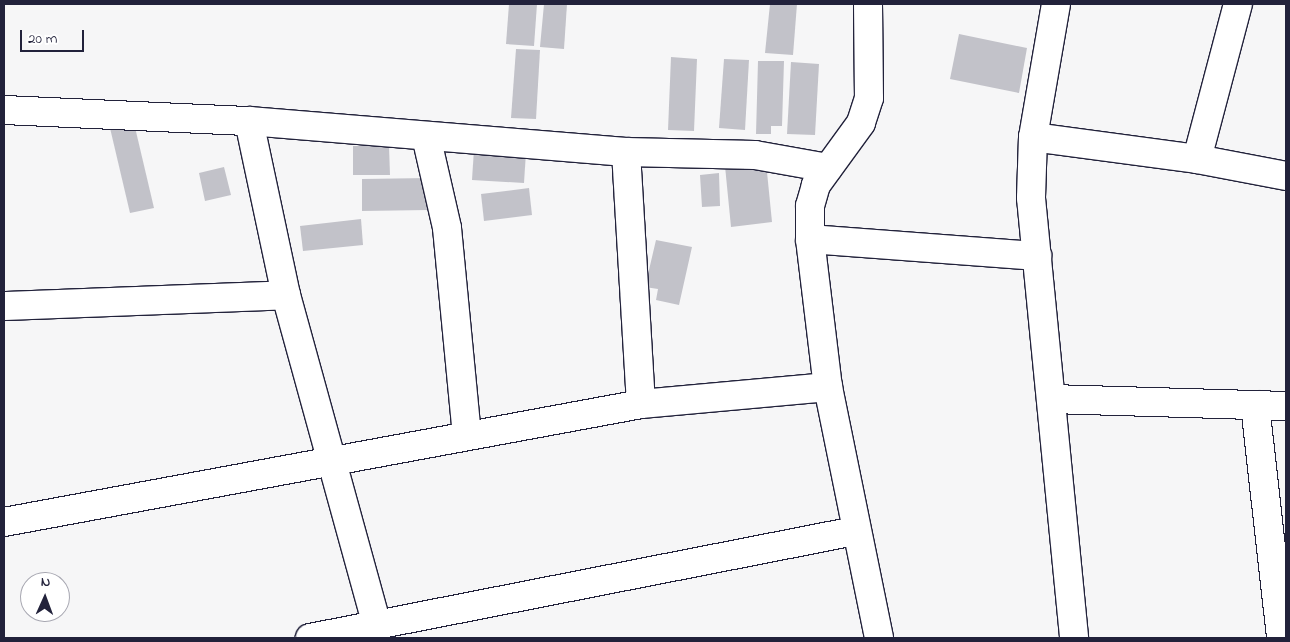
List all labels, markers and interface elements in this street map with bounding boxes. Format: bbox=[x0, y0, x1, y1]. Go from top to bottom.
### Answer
scale bar bbox=[22, 20, 86, 52]
text: 20 m bbox=[28, 28, 57, 50]
north arrow bbox=[20, 572, 70, 622]
text: N bbox=[40, 572, 51, 593]

